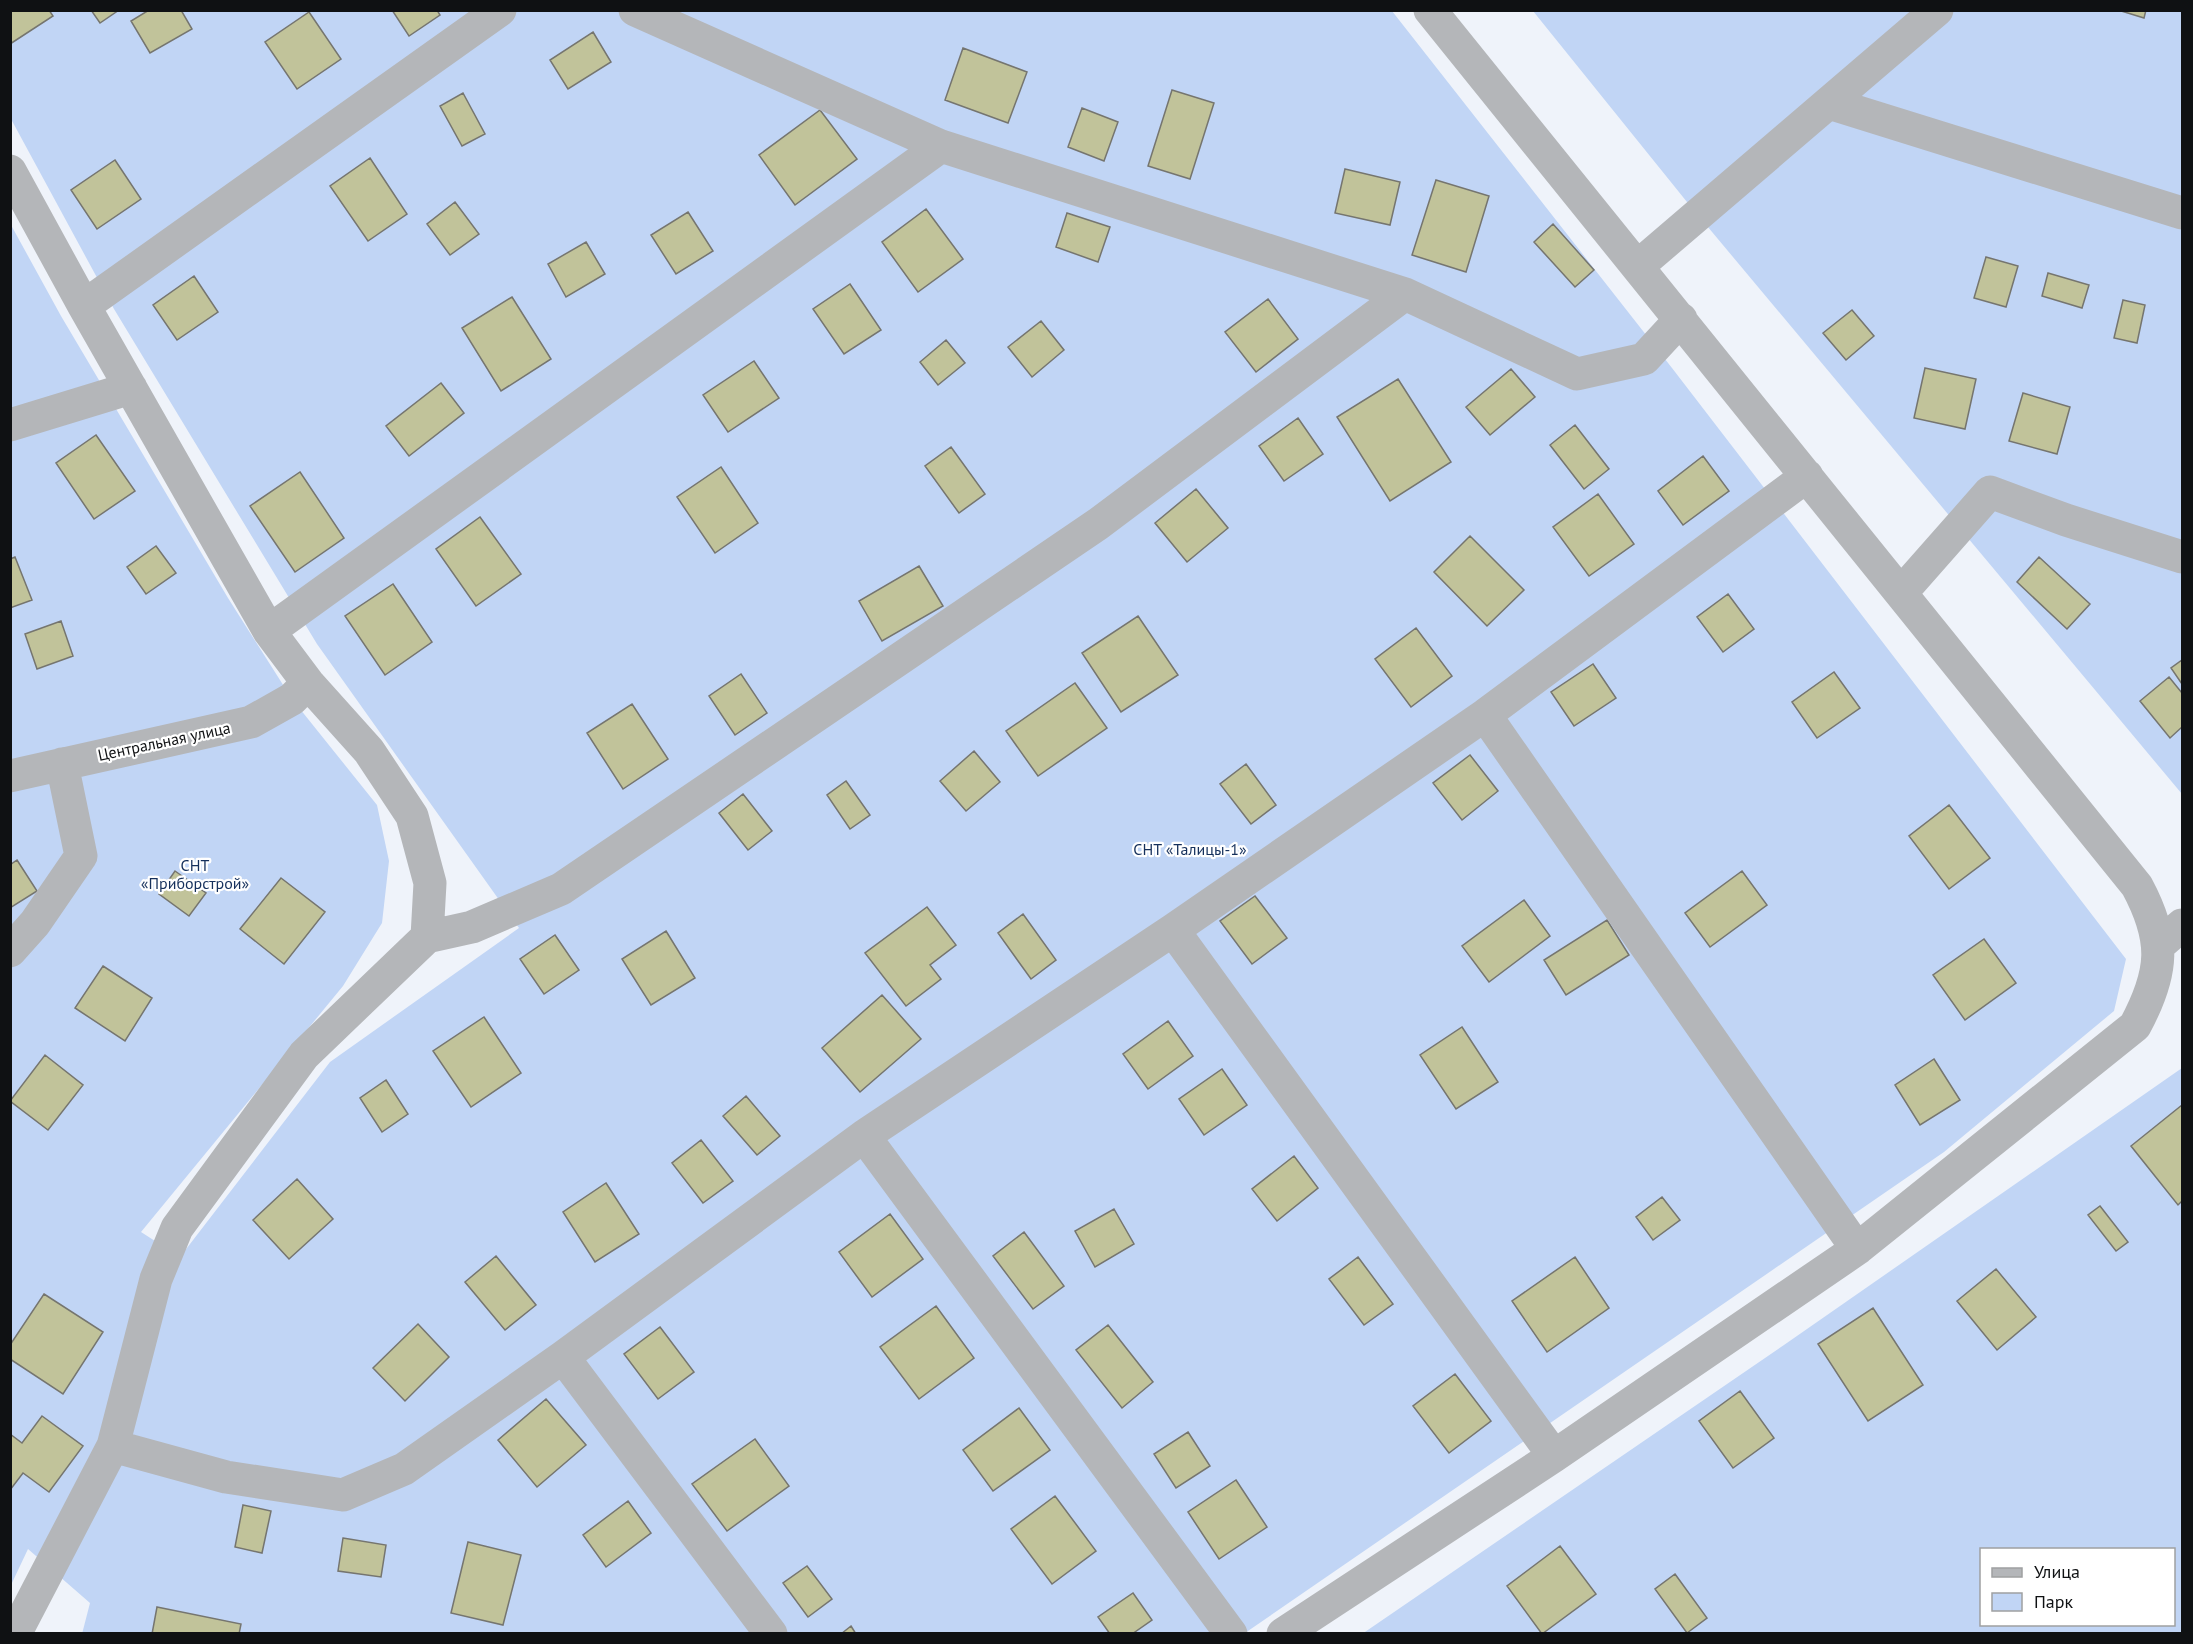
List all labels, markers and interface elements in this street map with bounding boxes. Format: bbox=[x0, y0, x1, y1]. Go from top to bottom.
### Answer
street label: Центральная улица bbox=[96, 717, 232, 765]
park label: СНТ «Талицы-1» bbox=[1133, 839, 1247, 859]
park label: СНТ «Приборстрой» bbox=[141, 855, 250, 893]
legend bbox=[1980, 1548, 2175, 1626]
text: Улица bbox=[2034, 1560, 2080, 1583]
text: Парк bbox=[2034, 1590, 2074, 1613]

